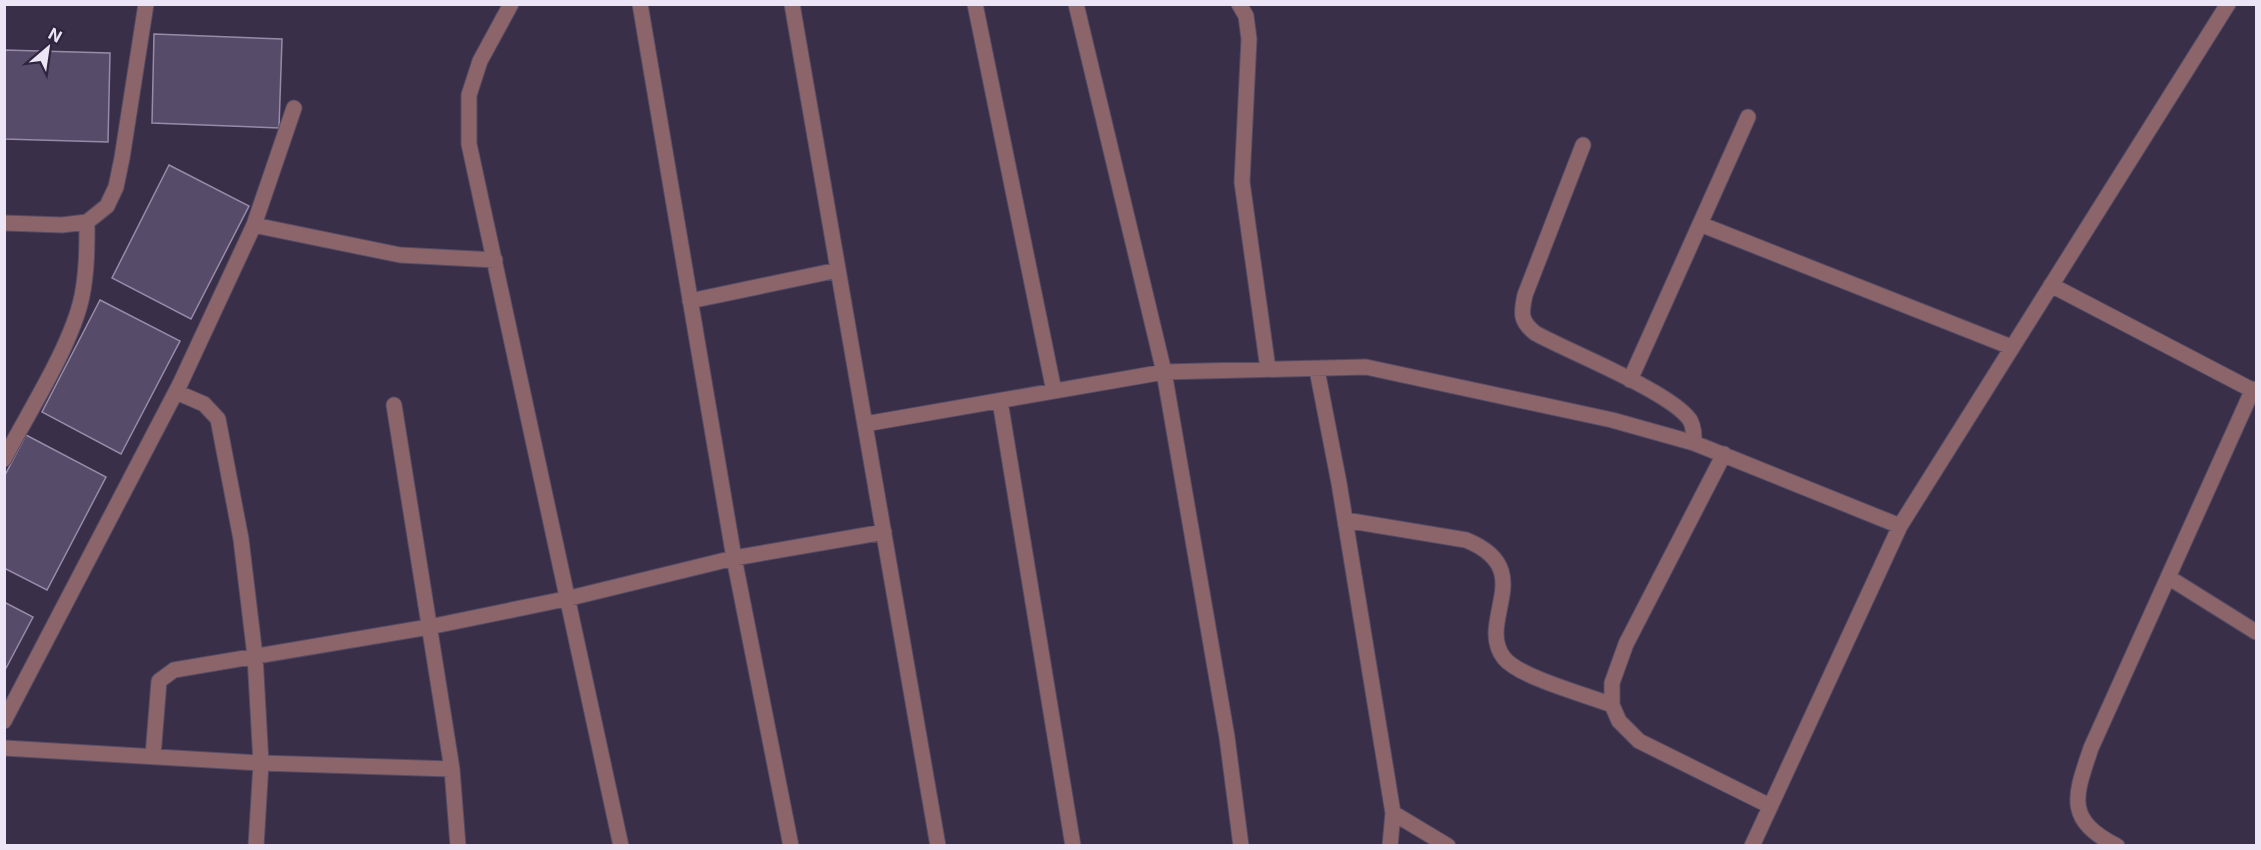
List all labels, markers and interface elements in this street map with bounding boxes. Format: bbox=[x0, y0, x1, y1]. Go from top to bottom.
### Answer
north arrow bbox=[18, 18, 78, 78]
text: N bbox=[45, 23, 65, 47]

